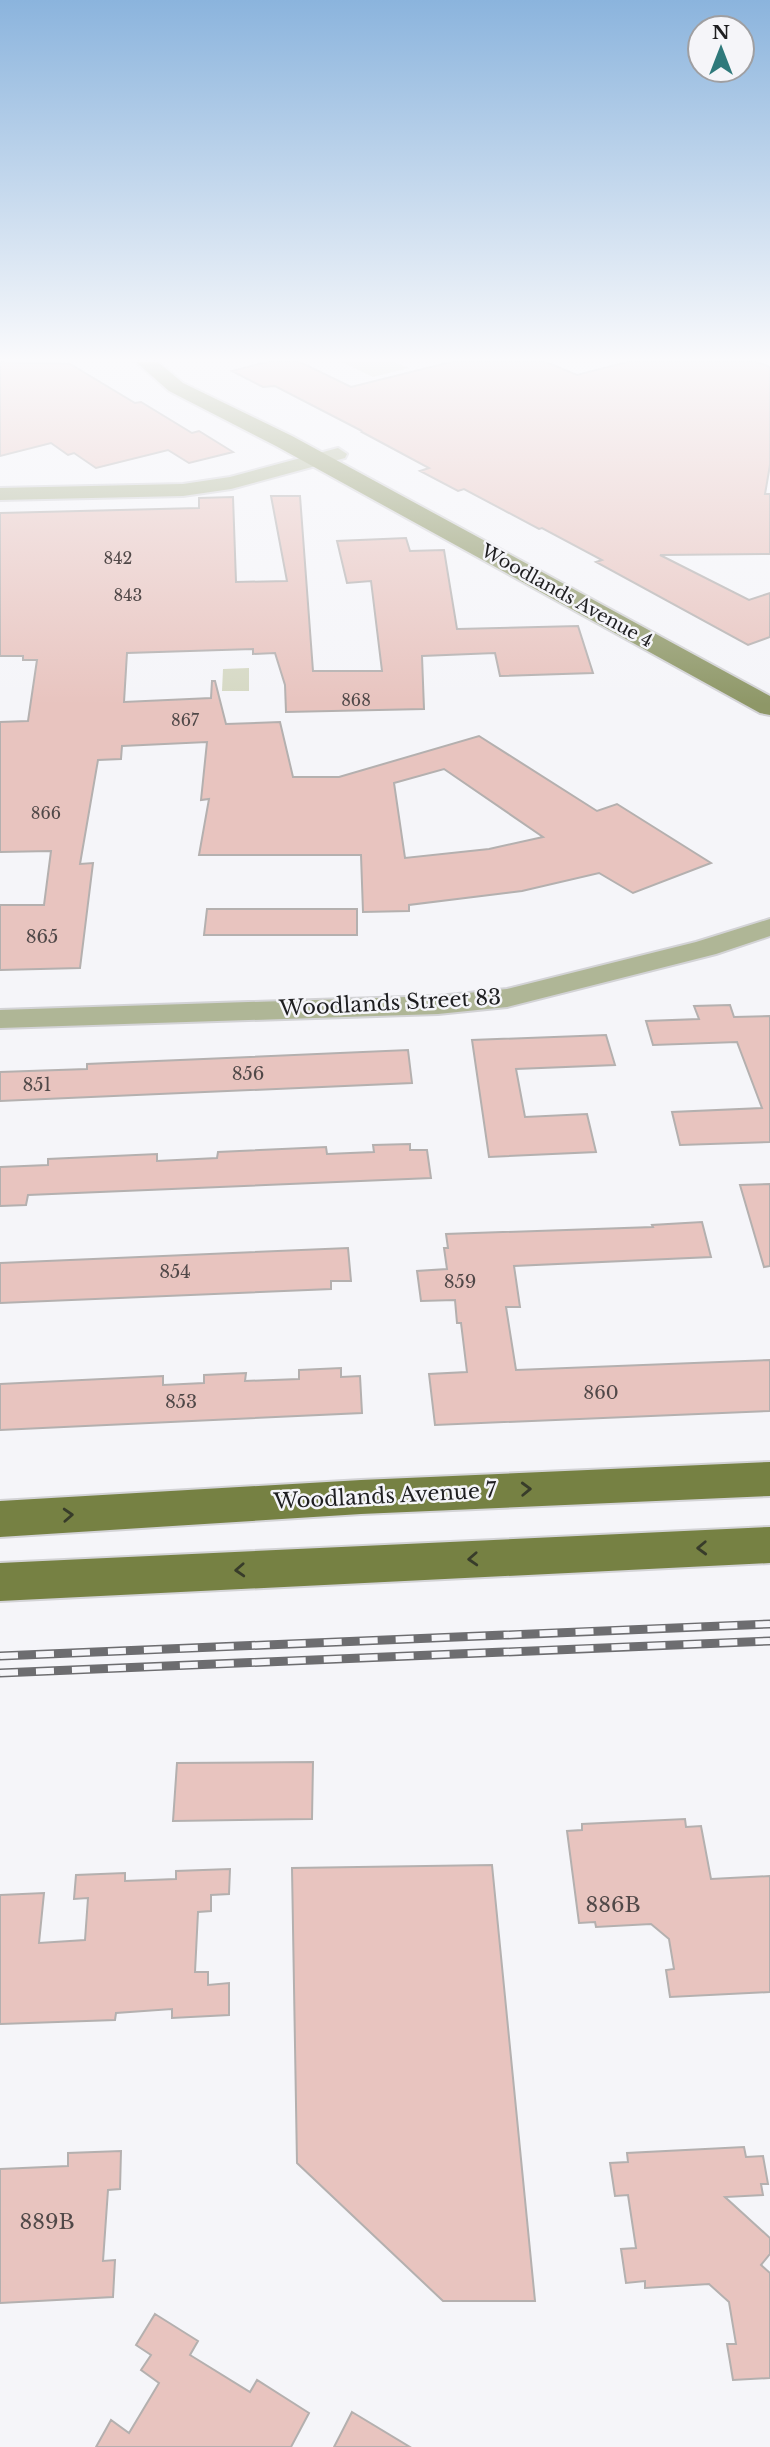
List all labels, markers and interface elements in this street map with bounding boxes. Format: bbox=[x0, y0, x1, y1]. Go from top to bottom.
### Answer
north arrow bbox=[686, 14, 756, 84]
text: N bbox=[712, 21, 730, 44]
street label: Woodlands Avenue 4 bbox=[477, 539, 657, 652]
house number: 842 bbox=[104, 548, 132, 568]
house number: 843 bbox=[114, 585, 142, 605]
house number: 868 bbox=[341, 690, 371, 710]
house number: 867 bbox=[171, 710, 200, 730]
house number: 866 bbox=[31, 803, 61, 823]
house number: 865 bbox=[26, 926, 58, 948]
street label: Woodlands Street 83 bbox=[277, 984, 502, 1022]
house number: 856 bbox=[232, 1063, 264, 1085]
house number: 851 bbox=[22, 1074, 52, 1096]
house number: 854 bbox=[159, 1261, 191, 1283]
house number: 859 bbox=[444, 1271, 476, 1293]
house number: 860 bbox=[583, 1382, 619, 1404]
house number: 853 bbox=[165, 1391, 197, 1413]
street label: Woodlands Avenue 7 bbox=[272, 1477, 498, 1515]
one-way arrow bbox=[521, 1482, 532, 1497]
one-way arrow bbox=[63, 1507, 74, 1522]
one-way arrow bbox=[696, 1541, 707, 1556]
one-way arrow bbox=[467, 1551, 478, 1566]
one-way arrow bbox=[235, 1563, 246, 1578]
house number: 886B bbox=[585, 1892, 641, 1918]
house number: 889B bbox=[19, 2209, 75, 2235]

